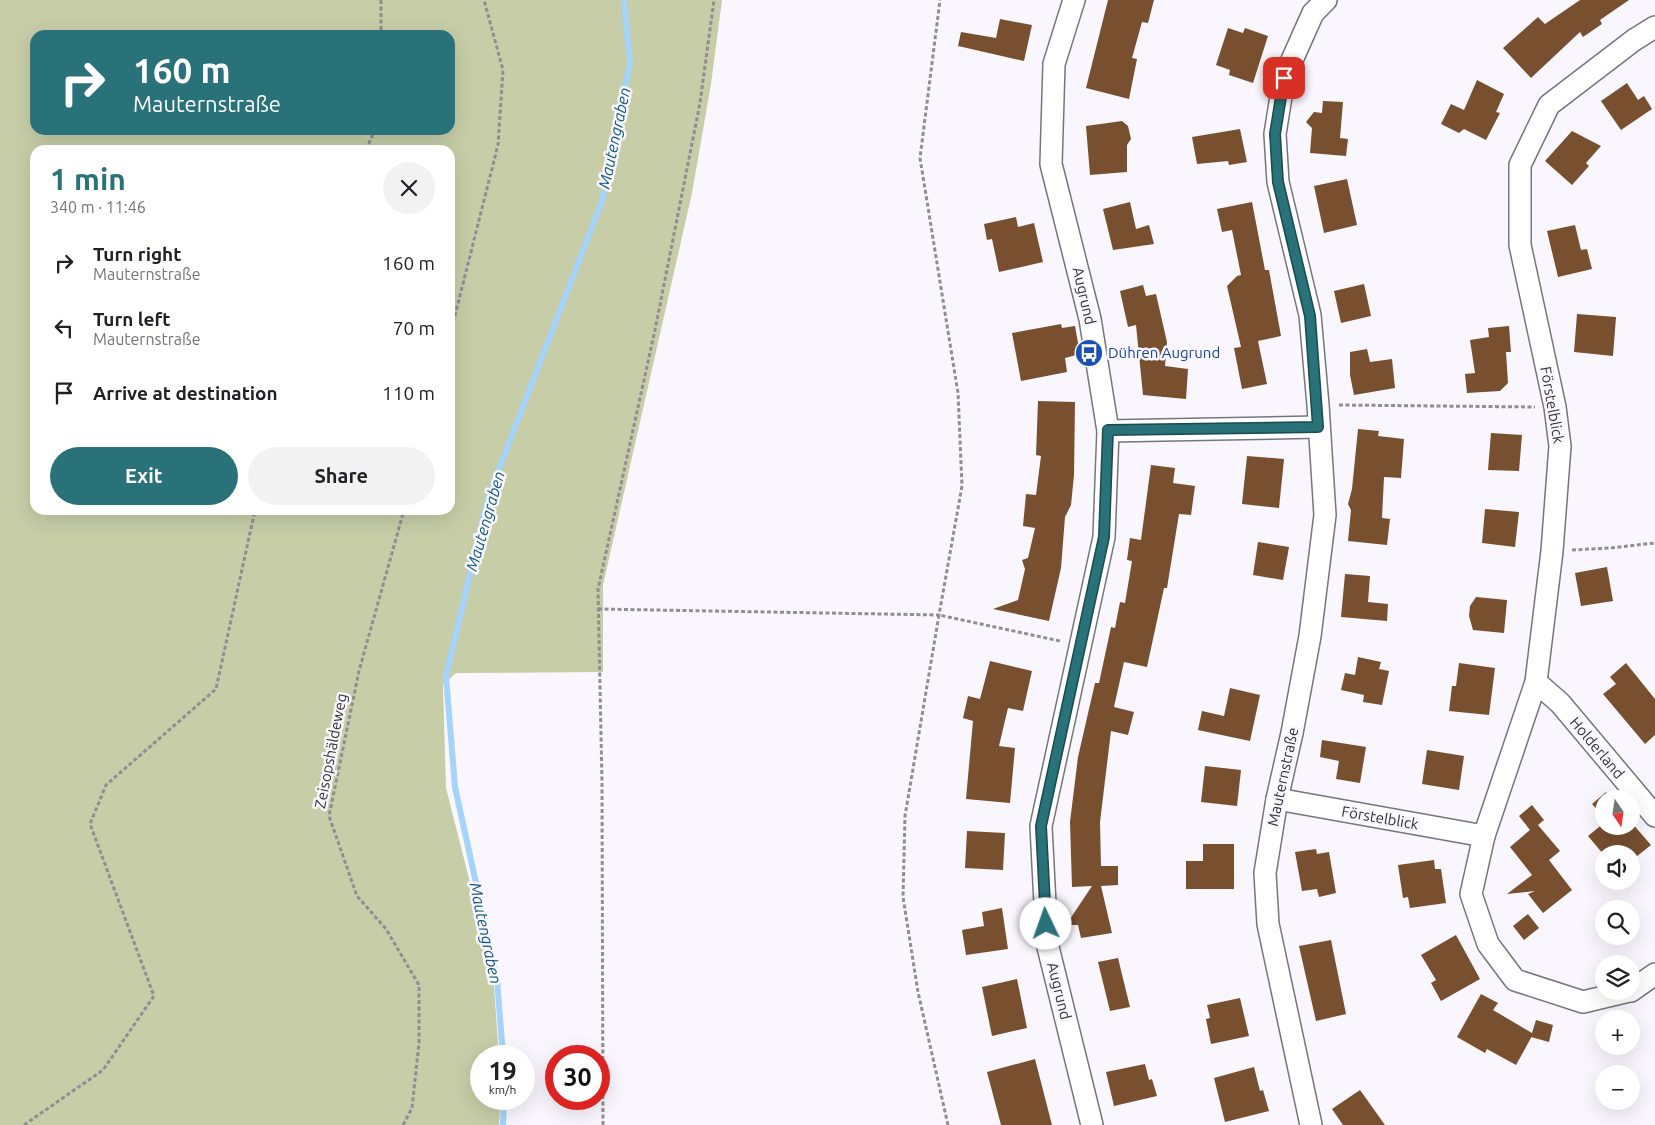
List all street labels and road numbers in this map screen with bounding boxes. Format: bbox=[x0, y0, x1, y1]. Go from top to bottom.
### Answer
street label: Augrund bbox=[1070, 265, 1099, 326]
street label: Förstelblick bbox=[1537, 365, 1568, 445]
street label: Zeisopshäldeweg bbox=[311, 692, 350, 810]
street label: Holderland bbox=[1567, 714, 1628, 782]
street label: Mauternstraße bbox=[1264, 726, 1301, 828]
street label: Förstelblick bbox=[1340, 802, 1420, 833]
street label: Augrund bbox=[1044, 960, 1075, 1021]

